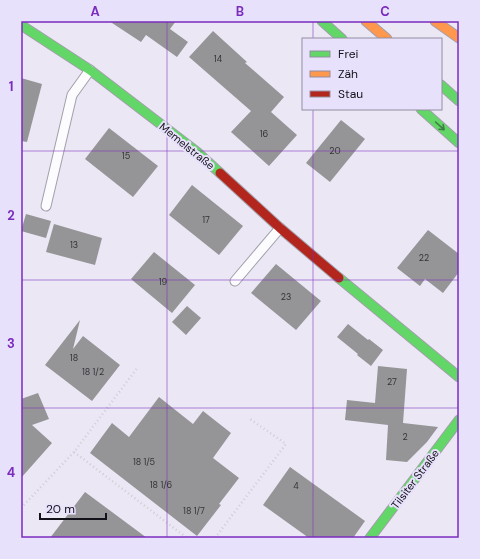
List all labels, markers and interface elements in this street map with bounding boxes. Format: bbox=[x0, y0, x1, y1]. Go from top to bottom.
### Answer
text: A bbox=[90, 3, 100, 20]
text: B bbox=[236, 3, 244, 20]
text: C bbox=[380, 3, 390, 20]
legend bbox=[302, 38, 442, 110]
text: Frei bbox=[338, 46, 358, 62]
house number: 14 bbox=[214, 53, 223, 65]
text: Zäh bbox=[338, 66, 358, 82]
text: 1 bbox=[9, 78, 13, 95]
text: Stau bbox=[338, 86, 363, 102]
street label: Memelstraße bbox=[157, 119, 217, 173]
one-way arrow bbox=[435, 121, 445, 131]
house number: 16 bbox=[260, 128, 269, 140]
house number: 20 bbox=[329, 145, 341, 157]
house number: 15 bbox=[122, 150, 130, 162]
text: 2 bbox=[7, 207, 15, 224]
house number: 17 bbox=[202, 214, 210, 226]
house number: 13 bbox=[70, 239, 78, 251]
house number: 22 bbox=[419, 252, 429, 264]
house number: 19 bbox=[159, 276, 168, 288]
house number: 23 bbox=[281, 291, 291, 303]
text: 3 bbox=[7, 335, 15, 352]
house number: 18 bbox=[70, 352, 78, 364]
house number: 18 1/2 bbox=[82, 366, 104, 378]
house number: 27 bbox=[387, 376, 397, 388]
house number: 2 bbox=[402, 431, 408, 443]
street label: Tilsiter Straße bbox=[388, 446, 442, 512]
house number: 18 1/5 bbox=[133, 456, 155, 468]
text: 4 bbox=[7, 464, 15, 481]
house number: 18 1/6 bbox=[150, 479, 173, 491]
house number: 4 bbox=[293, 480, 299, 492]
scale bar bbox=[40, 495, 106, 521]
text: 20 m bbox=[46, 501, 75, 517]
house number: 18 1/7 bbox=[183, 505, 205, 517]

